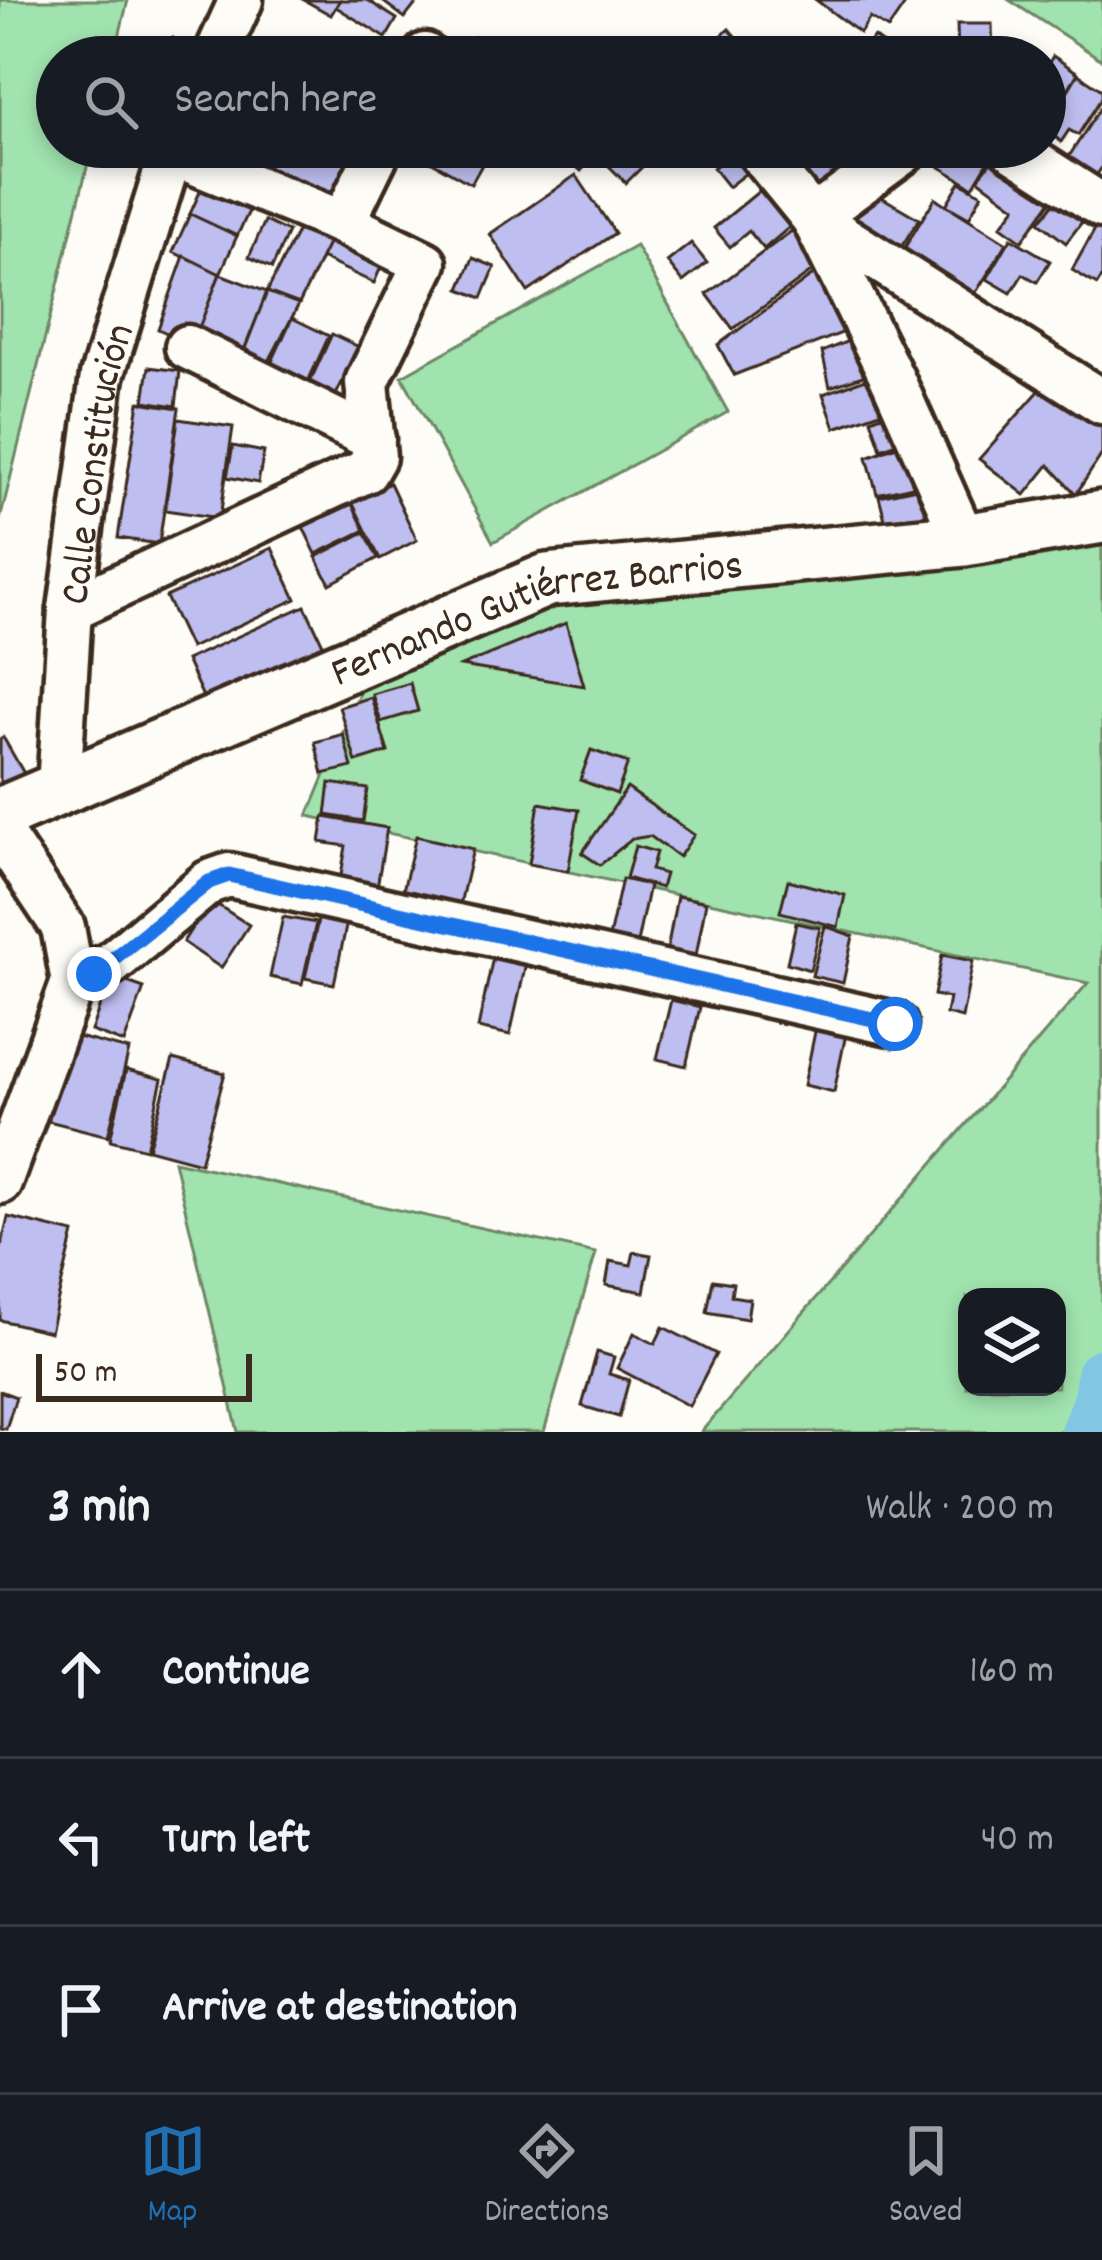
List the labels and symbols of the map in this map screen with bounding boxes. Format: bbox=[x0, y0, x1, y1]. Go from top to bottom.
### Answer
street label: Calle Constitución bbox=[48, 317, 154, 609]
street label: Fernando Gutiérrez Barrios bbox=[323, 538, 746, 706]
route end bbox=[67, 947, 121, 1001]
route start bbox=[868, 997, 922, 1051]
scale bar bbox=[36, 1348, 252, 1401]

